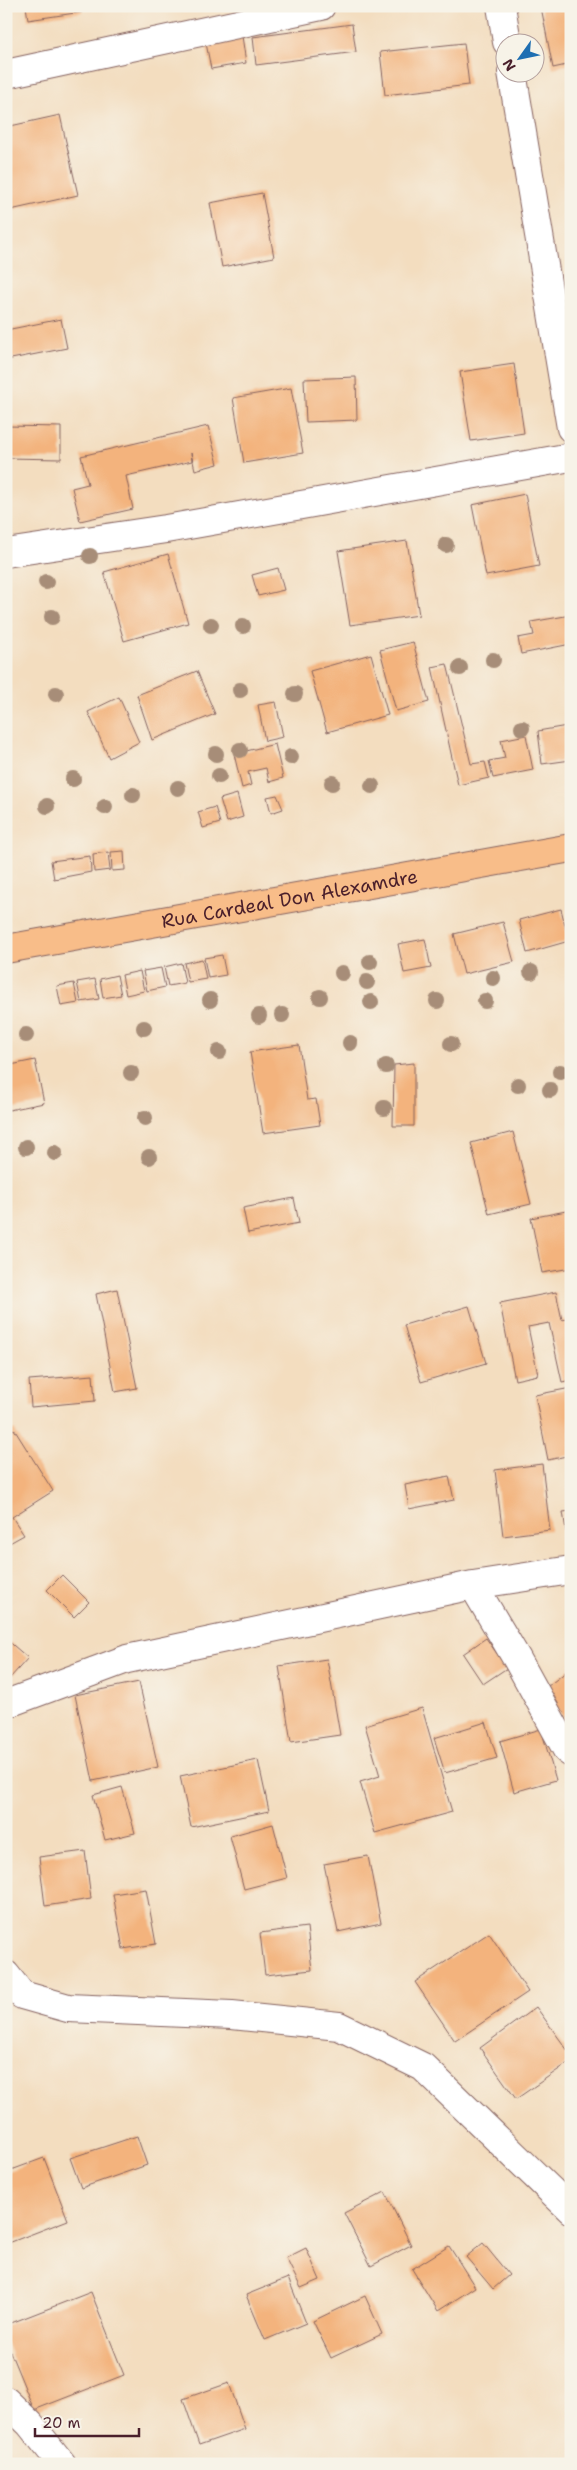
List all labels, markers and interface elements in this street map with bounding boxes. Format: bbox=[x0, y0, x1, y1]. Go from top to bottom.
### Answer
north arrow bbox=[494, 32, 544, 82]
text: N bbox=[499, 56, 520, 75]
street label: Rua Cardeal Don Alexamdre bbox=[159, 863, 420, 933]
scale bar bbox=[35, 2405, 139, 2437]
text: 20 m bbox=[42, 2413, 81, 2433]

